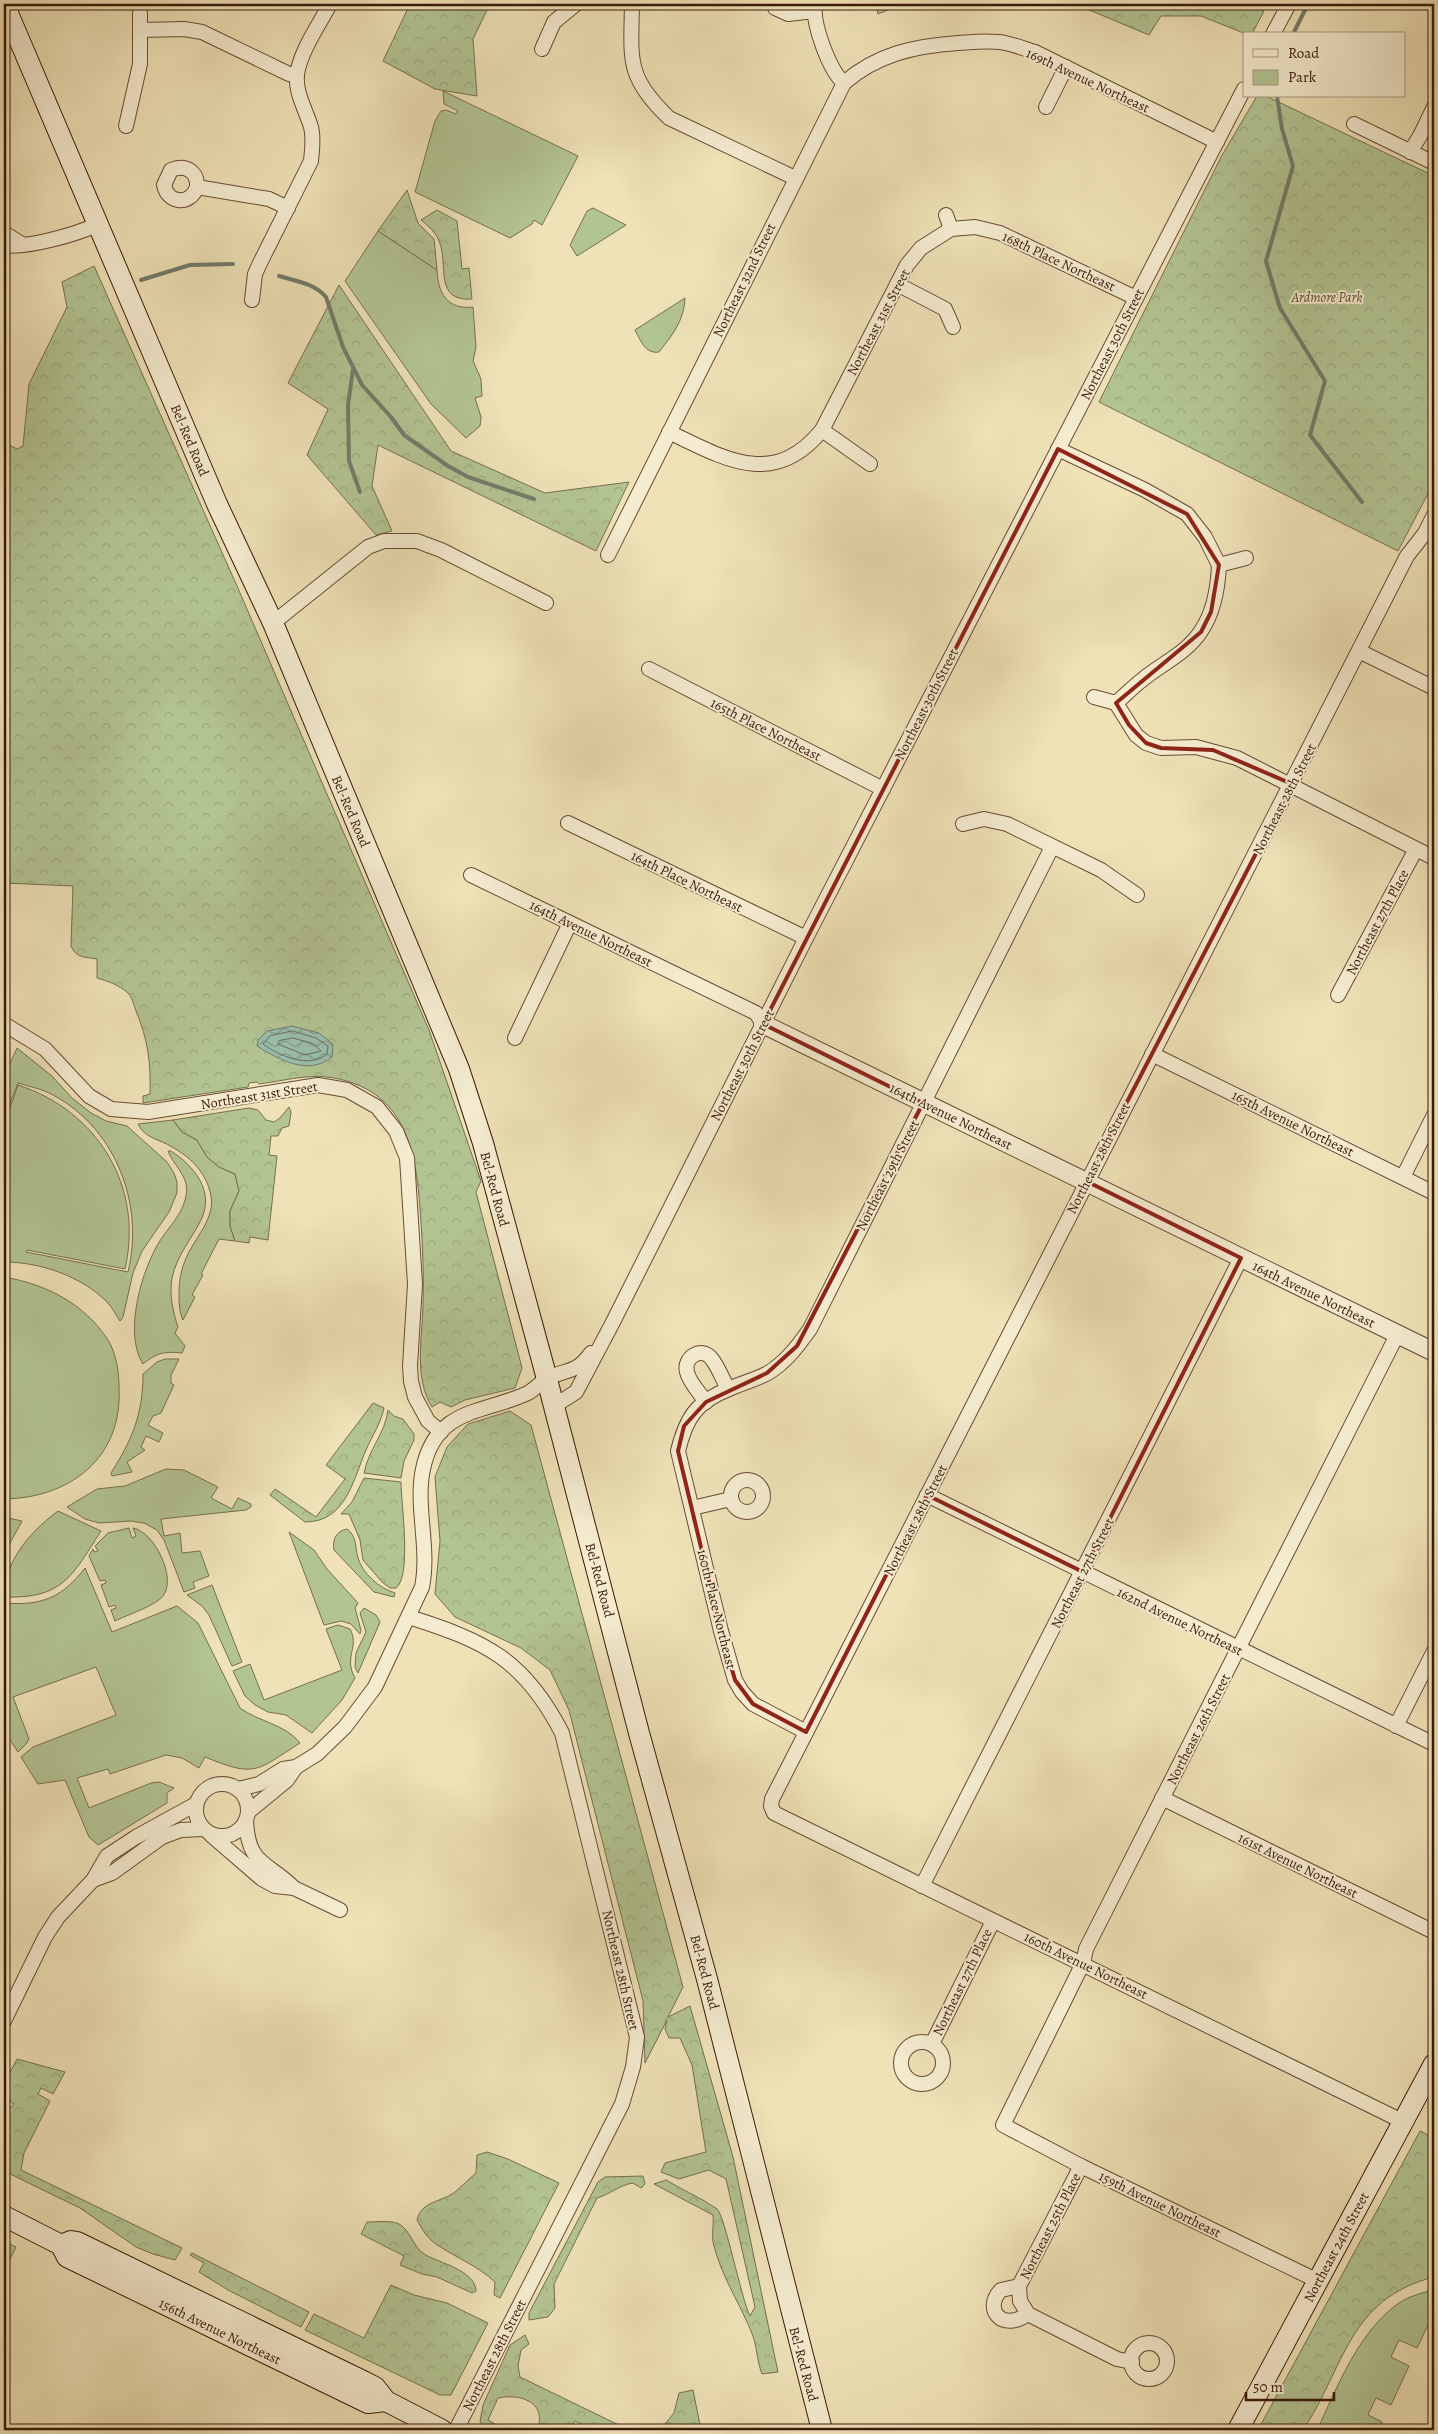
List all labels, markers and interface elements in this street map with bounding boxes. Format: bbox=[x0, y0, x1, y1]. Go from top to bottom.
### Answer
legend bbox=[1243, 32, 1406, 98]
street label: 169th Avenue Northeast bbox=[1023, 43, 1153, 118]
text: Road bbox=[1288, 43, 1320, 63]
text: Park bbox=[1288, 67, 1317, 87]
street label: Northeast 32nd Street bbox=[709, 220, 781, 341]
street label: 168th Place Northeast bbox=[999, 227, 1119, 296]
street label: Northeast 31st Street bbox=[842, 265, 915, 379]
street label: Northeast 30th Street bbox=[1076, 285, 1149, 403]
park label: Ardmore Park bbox=[1290, 288, 1363, 307]
street label: Bel-Red Road bbox=[166, 401, 213, 480]
street label: Northeast 30th Street bbox=[890, 645, 963, 763]
street label: 165th Place Northeast bbox=[707, 693, 825, 766]
street label: Northeast 28th Street bbox=[1248, 740, 1321, 858]
street label: Bel-Red Road bbox=[327, 772, 374, 851]
street label: 164th Place Northeast bbox=[628, 846, 746, 917]
street label: Northeast 27th Place bbox=[1342, 866, 1413, 978]
street label: 164th Avenue Northeast bbox=[526, 895, 656, 972]
street label: Northeast 30th Street bbox=[706, 1006, 779, 1124]
street label: Northeast 31st Street bbox=[199, 1077, 319, 1114]
street label: 164th Avenue Northeast bbox=[886, 1078, 1016, 1155]
street label: 165th Avenue Northeast bbox=[1228, 1086, 1357, 1161]
street label: Northeast 28th Street bbox=[1062, 1099, 1135, 1217]
street label: Northeast 29th Street bbox=[851, 1116, 924, 1234]
street label: Bel-Red Road bbox=[475, 1150, 514, 1229]
street label: 164th Avenue Northeast bbox=[1249, 1256, 1379, 1333]
street label: Northeast 28th Street bbox=[879, 1461, 952, 1579]
street label: Northeast 27th Street bbox=[1046, 1514, 1119, 1632]
street label: Bel-Red Road bbox=[580, 1541, 619, 1620]
street label: 160th Place Northeast bbox=[692, 1547, 741, 1672]
street label: 162nd Avenue Northeast bbox=[1114, 1583, 1246, 1660]
street label: Northeast 26th Street bbox=[1162, 1670, 1235, 1788]
street label: 161st Avenue Northeast bbox=[1235, 1828, 1361, 1903]
street label: Northeast 28th Street bbox=[597, 1908, 644, 2032]
street label: Northeast 27th Place bbox=[928, 1925, 997, 2039]
street label: 160th Avenue Northeast bbox=[1021, 1927, 1151, 2004]
street label: Bel-Red Road bbox=[685, 1933, 724, 2012]
street label: 159th Avenue Northeast bbox=[1095, 2167, 1224, 2242]
street label: Northeast 25th Place bbox=[1015, 2170, 1086, 2283]
street label: Northeast 24th Street bbox=[1299, 2188, 1374, 2306]
street label: 156th Avenue Northeast bbox=[155, 2294, 284, 2369]
street label: Northeast 28th Street bbox=[458, 2296, 531, 2414]
street label: Bel-Red Road bbox=[784, 2325, 823, 2404]
scale bar bbox=[1246, 2369, 1333, 2401]
text: 50 m bbox=[1253, 2377, 1283, 2397]

